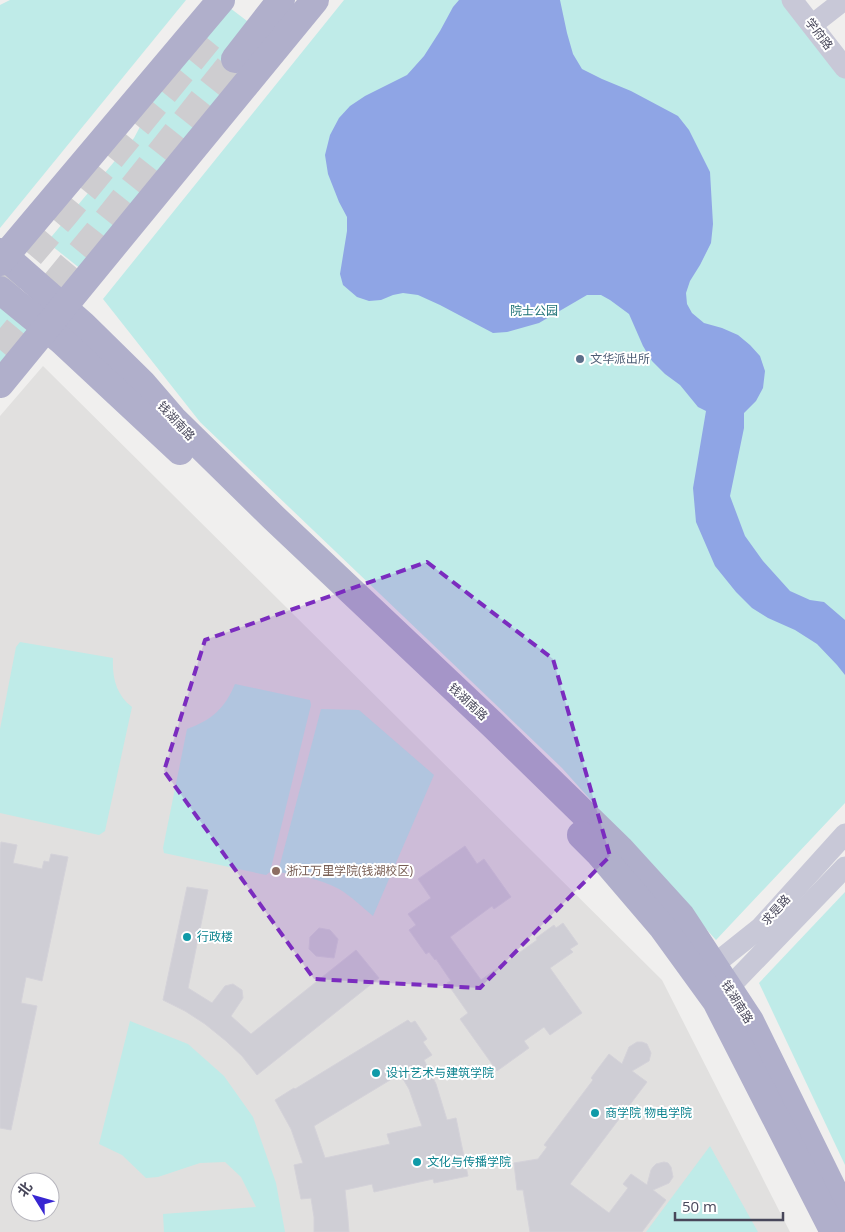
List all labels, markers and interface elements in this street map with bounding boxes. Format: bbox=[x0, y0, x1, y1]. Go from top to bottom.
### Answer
street label: 学府路 bbox=[802, 14, 837, 53]
park label: 院士公园 bbox=[510, 302, 558, 319]
place label: 文华派出所 bbox=[590, 350, 650, 367]
marker: 文华派出所 bbox=[574, 353, 586, 365]
street label: 钱湖南路 bbox=[154, 397, 199, 444]
street label: 钱湖南路 bbox=[445, 679, 492, 724]
place label: 浙江万里学院(钱湖校区) bbox=[286, 862, 414, 879]
marker: 浙江万里学院(钱湖校区) bbox=[270, 865, 282, 877]
street label: 求是路 bbox=[757, 891, 794, 929]
place label: 行政楼 bbox=[197, 928, 233, 945]
marker: 行政楼 bbox=[181, 931, 193, 943]
street label: 钱湖南路 bbox=[717, 977, 757, 1027]
place label: 设计艺术与建筑学院 bbox=[386, 1064, 494, 1081]
marker: 设计艺术与建筑学院 bbox=[370, 1067, 382, 1079]
place label: 商学院 物电学院 bbox=[605, 1104, 692, 1121]
marker: 商学院 物电学院 bbox=[589, 1107, 601, 1119]
place label: 文化与传播学院 bbox=[427, 1153, 511, 1170]
marker: 文化与传播学院 bbox=[411, 1156, 423, 1168]
north arrow bbox=[10, 1172, 60, 1222]
text: 北 bbox=[12, 1178, 36, 1200]
scale bar bbox=[675, 1190, 782, 1222]
text: 50 m bbox=[682, 1196, 717, 1216]

